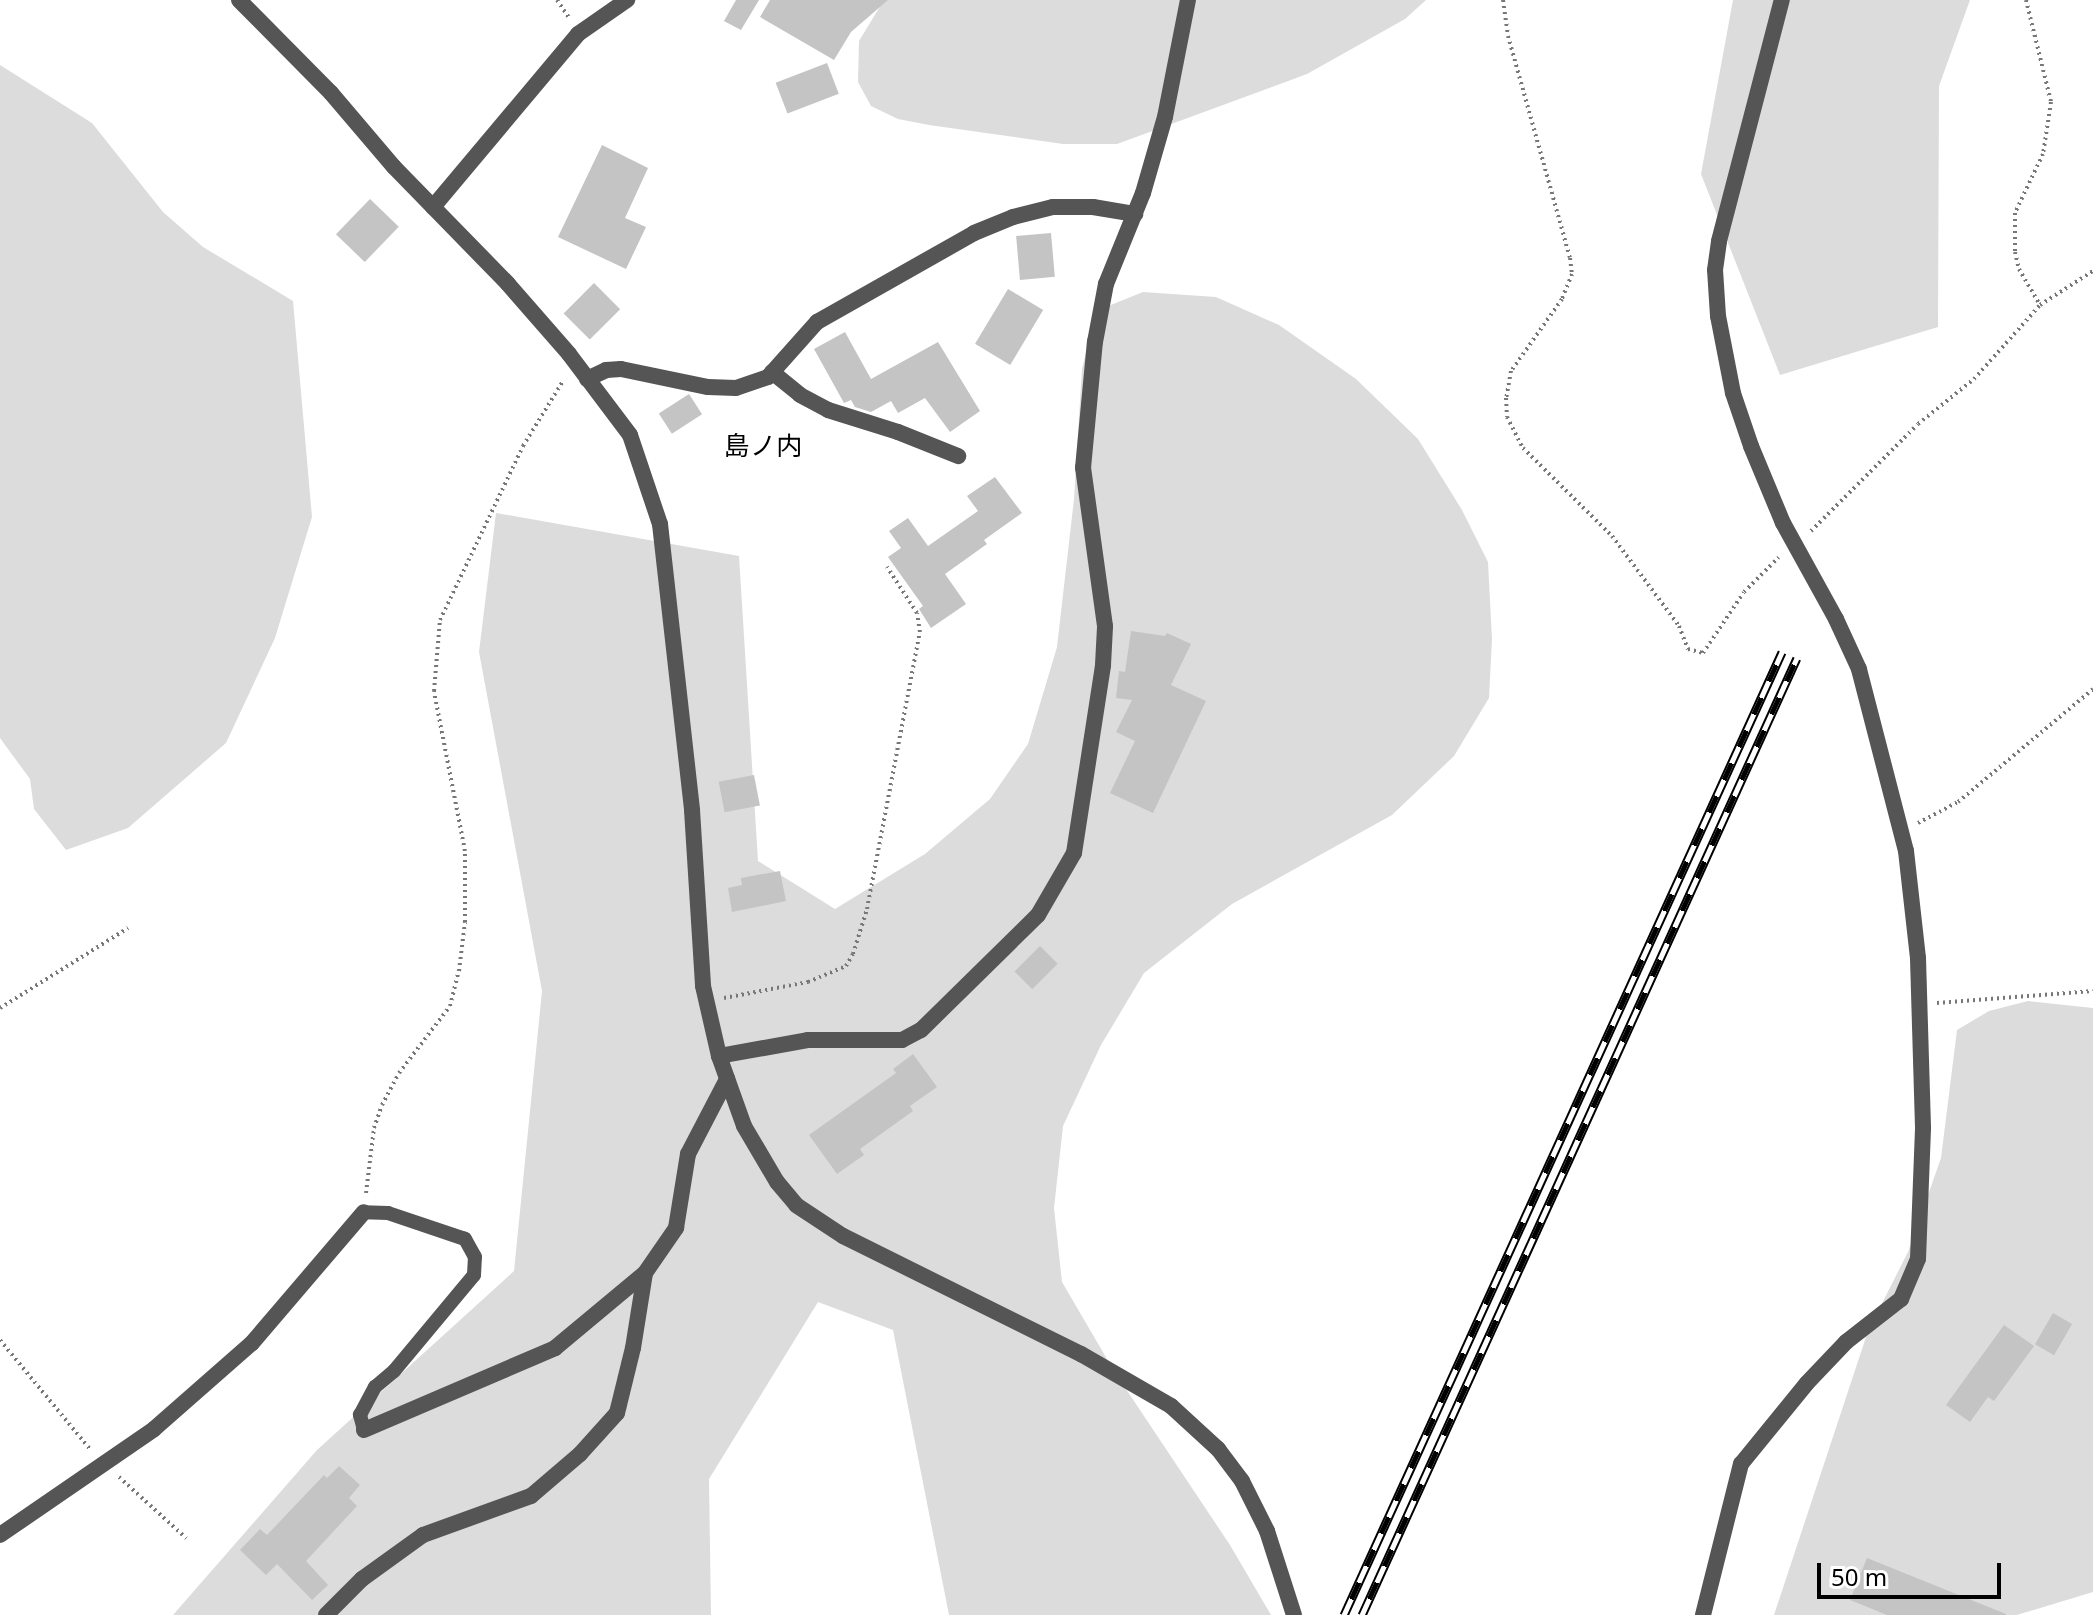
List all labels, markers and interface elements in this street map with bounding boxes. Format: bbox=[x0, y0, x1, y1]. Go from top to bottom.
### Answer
district label: 島ノ内 bbox=[724, 430, 802, 462]
scale bar bbox=[1821, 1547, 2005, 1597]
text: 50 m bbox=[1831, 1560, 1887, 1593]

